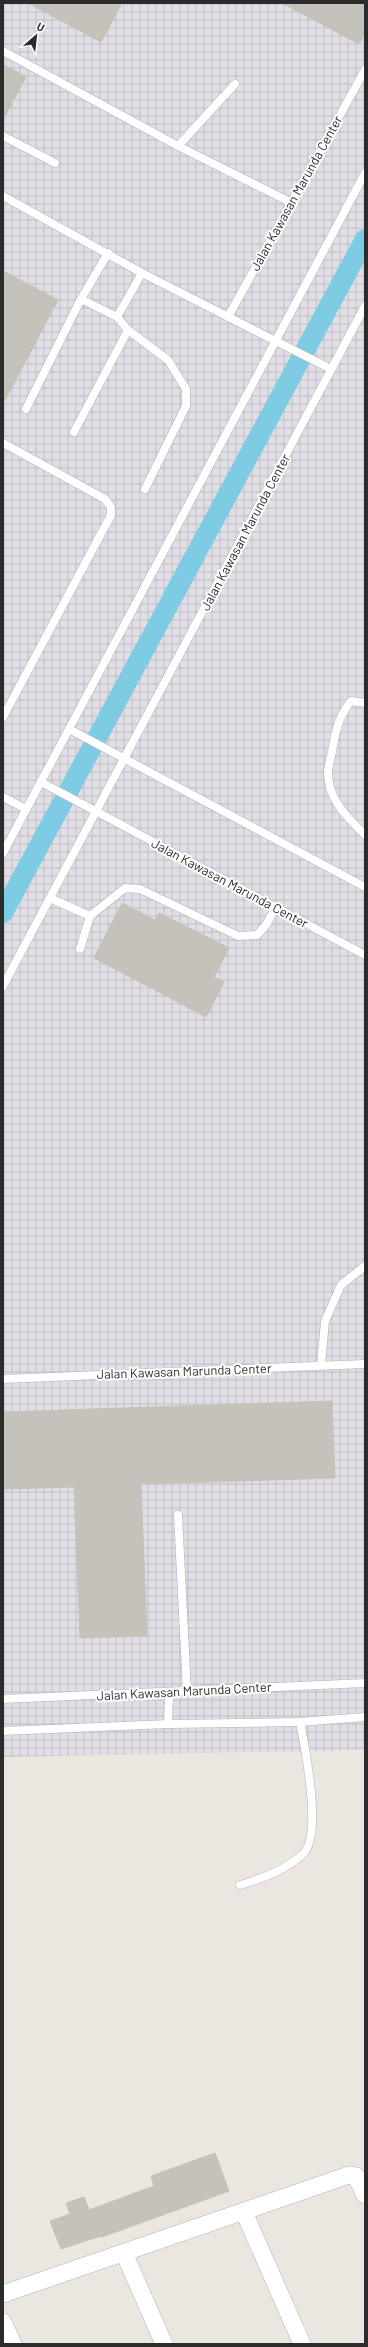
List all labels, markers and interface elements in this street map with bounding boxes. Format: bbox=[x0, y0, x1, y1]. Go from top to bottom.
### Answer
north arrow bbox=[16, 16, 56, 56]
text: U bbox=[35, 19, 47, 34]
street label: Jalan Kawasan Marunda Center bbox=[247, 112, 346, 273]
street label: Jalan Kawasan Marunda Center bbox=[197, 451, 293, 613]
street label: Jalan Kawasan Marunda Center bbox=[149, 835, 311, 931]
street label: Jalan Kawasan Marunda Center bbox=[96, 1360, 272, 1382]
street label: Jalan Kawasan Marunda Center bbox=[96, 1678, 272, 1704]

